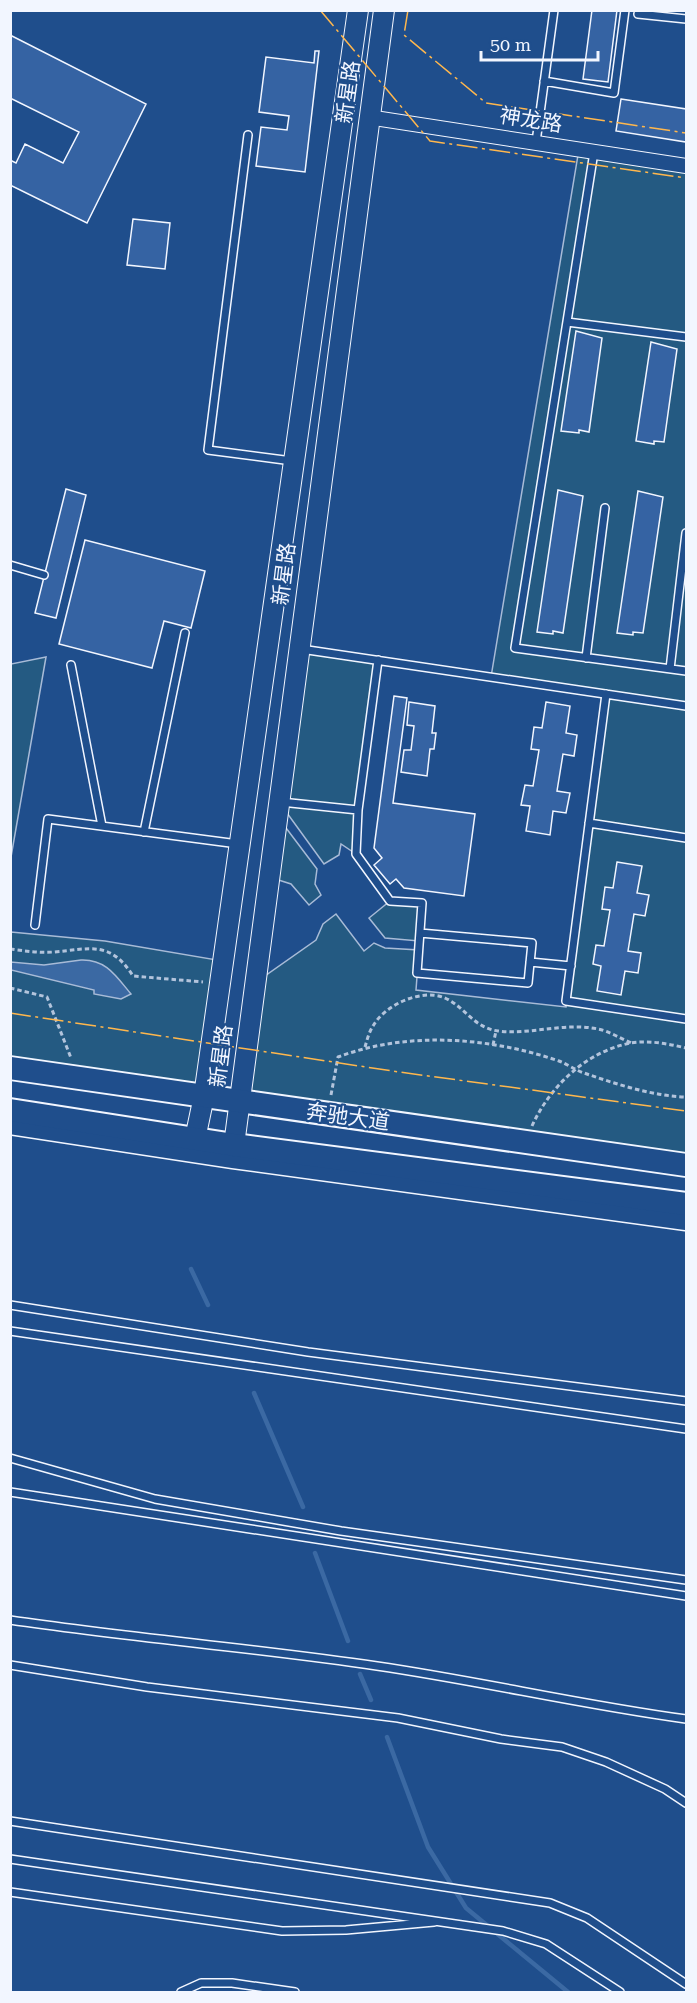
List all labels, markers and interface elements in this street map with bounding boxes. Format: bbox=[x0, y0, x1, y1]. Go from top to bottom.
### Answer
scale bar bbox=[481, 24, 598, 62]
text: 50 m bbox=[490, 34, 531, 55]
street label: 新星路 bbox=[332, 59, 364, 125]
street label: 神龙路 bbox=[498, 103, 564, 137]
street label: 新星路 bbox=[268, 541, 300, 607]
street label: 新星路 bbox=[205, 1023, 237, 1089]
street label: 奔驰大道 bbox=[305, 1099, 391, 1135]

